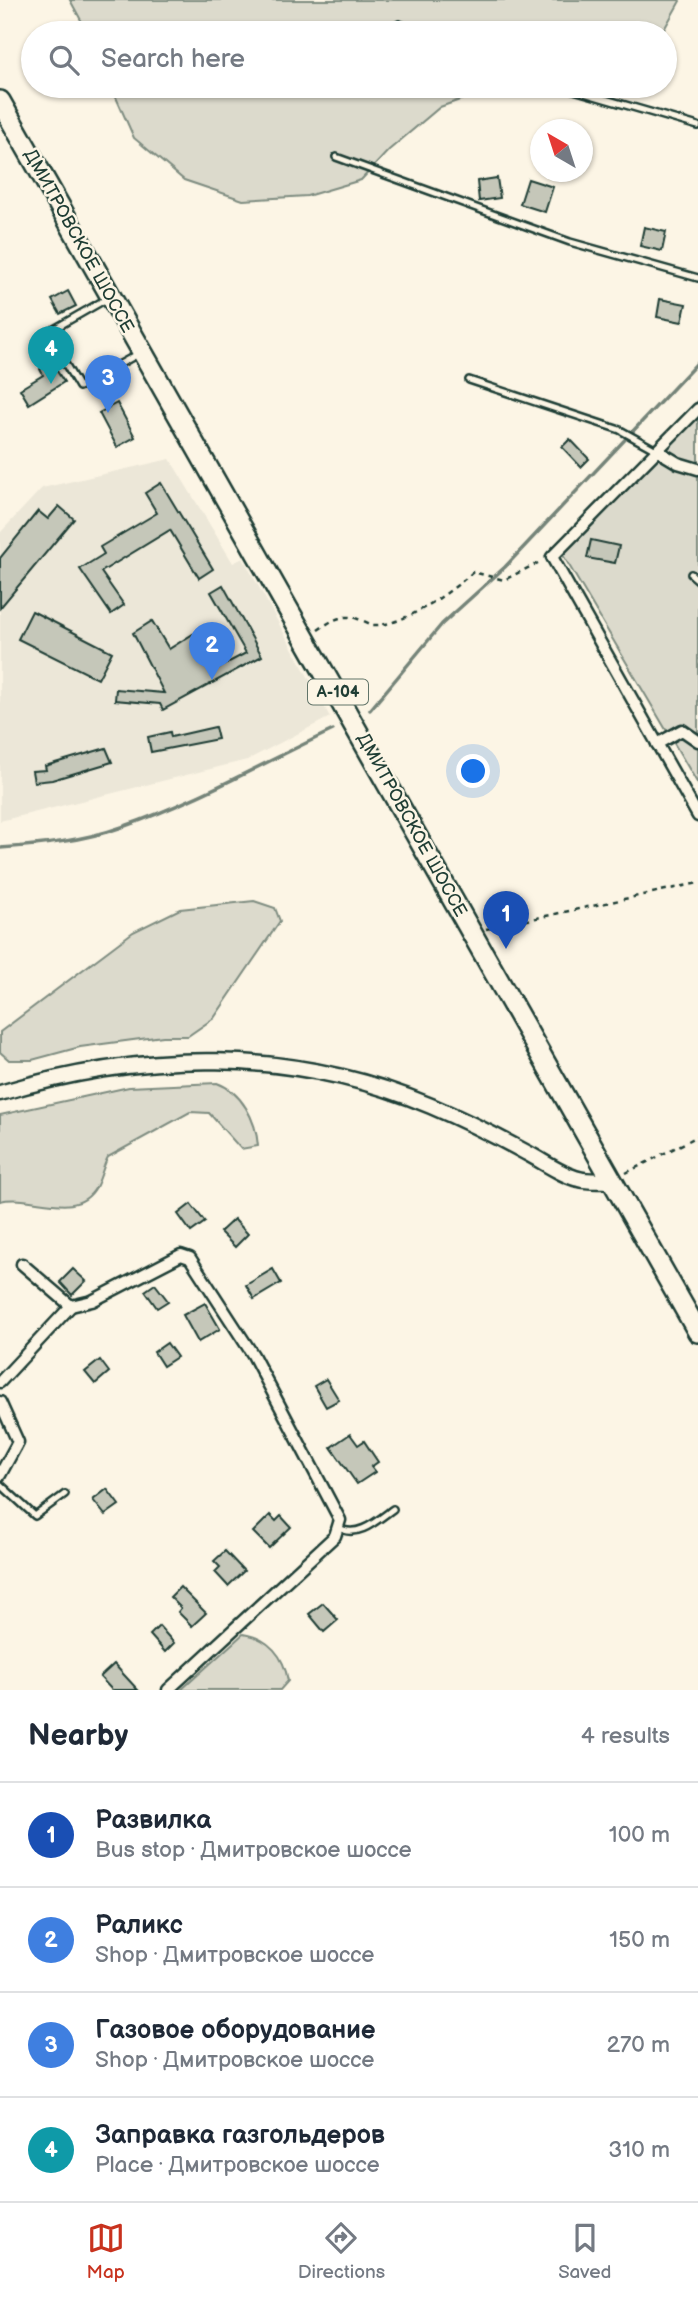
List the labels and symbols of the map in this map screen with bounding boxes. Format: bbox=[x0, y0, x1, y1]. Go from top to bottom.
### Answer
north arrow bbox=[530, 119, 593, 182]
street label: ДМИТРОВСКОЕ ШОССЕ bbox=[20, 146, 138, 336]
pin: 4 bbox=[28, 326, 74, 384]
pin: 3 bbox=[85, 355, 131, 413]
pin: 2 bbox=[189, 622, 235, 680]
road number: А-104 bbox=[308, 680, 368, 705]
street label: ДМИТРОВСКОЕ ШОССЕ bbox=[353, 730, 471, 920]
your location bbox=[456, 754, 490, 788]
pin: 1 bbox=[483, 891, 529, 949]

